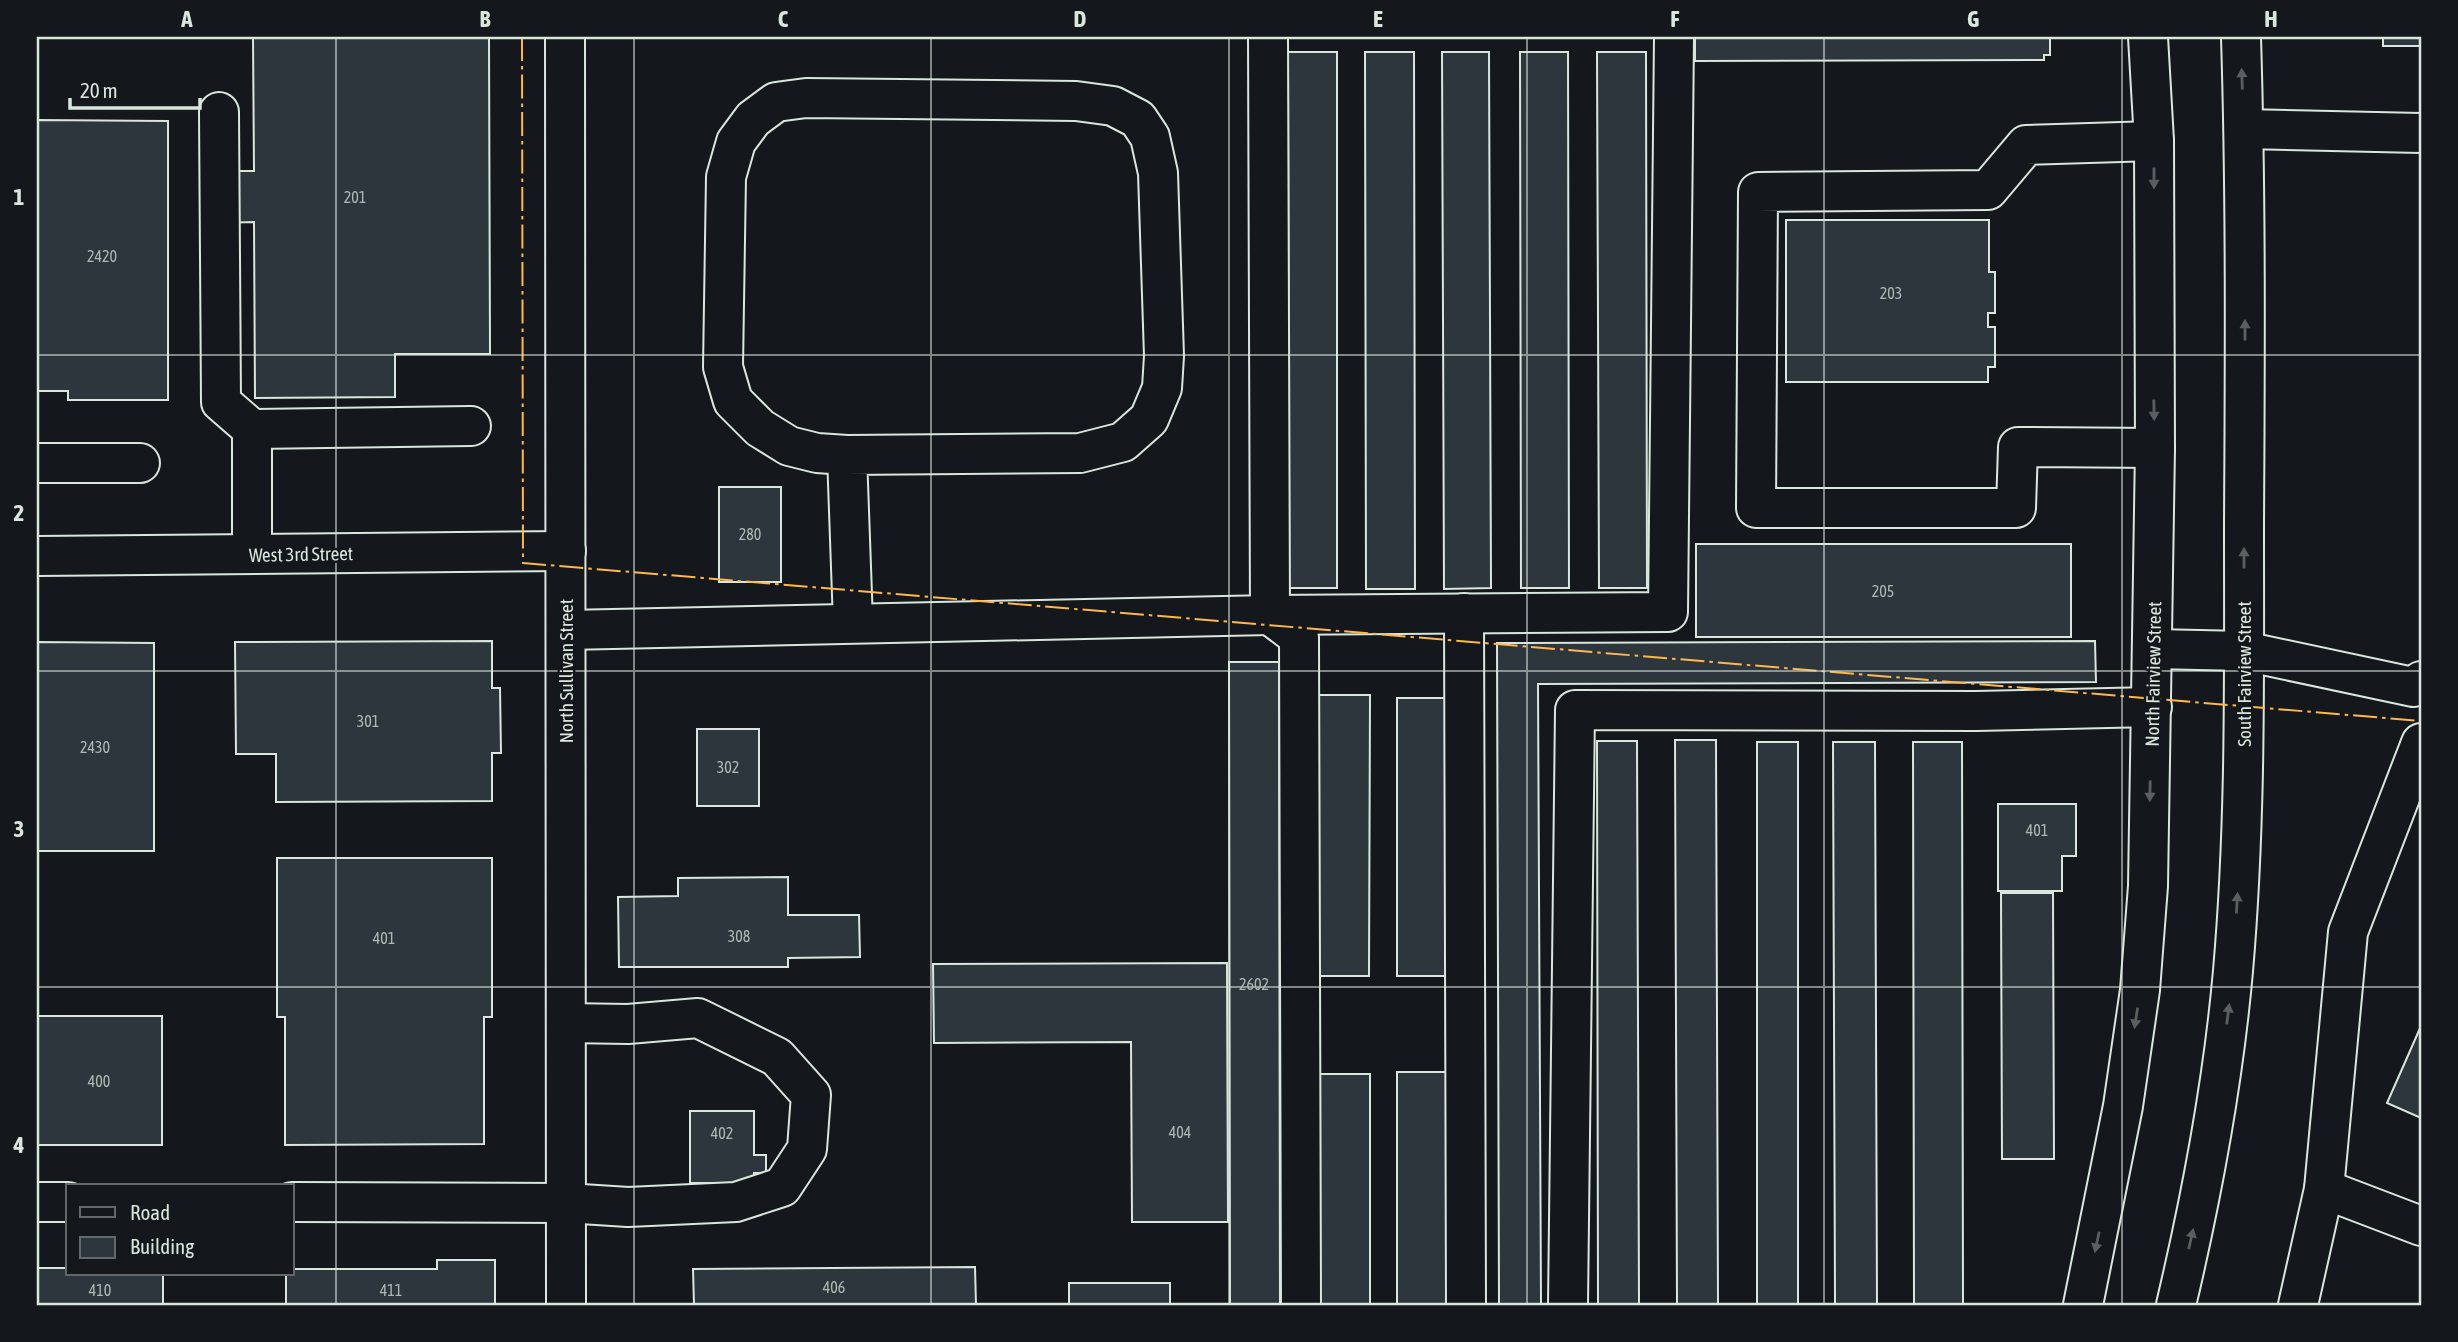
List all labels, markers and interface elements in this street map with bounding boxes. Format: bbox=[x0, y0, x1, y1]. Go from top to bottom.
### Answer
text: A bbox=[180, 6, 193, 32]
text: B bbox=[480, 6, 491, 32]
text: C bbox=[778, 6, 789, 32]
text: D bbox=[1074, 6, 1087, 32]
text: E bbox=[1373, 6, 1383, 32]
text: F bbox=[1670, 6, 1680, 32]
text: G bbox=[1967, 6, 1979, 32]
text: H bbox=[2264, 6, 2278, 32]
scale bar bbox=[70, 66, 200, 110]
one-way arrow bbox=[2236, 67, 2248, 89]
text: 20 m bbox=[80, 78, 118, 102]
one-way arrow bbox=[2148, 168, 2160, 190]
text: 1 bbox=[14, 184, 25, 210]
house number: 201 bbox=[344, 188, 366, 206]
house number: 2420 bbox=[87, 247, 117, 265]
house number: 203 bbox=[1880, 284, 1902, 302]
one-way arrow bbox=[2239, 319, 2251, 341]
one-way arrow bbox=[2149, 400, 2160, 422]
text: 2 bbox=[14, 500, 24, 526]
house number: 280 bbox=[739, 525, 761, 543]
street label: West 3rd Street bbox=[249, 542, 353, 566]
one-way arrow bbox=[2238, 547, 2250, 569]
house number: 205 bbox=[1872, 582, 1894, 600]
street label: North Sullivan Street bbox=[555, 599, 577, 743]
street label: North Fairview Street bbox=[2141, 601, 2165, 747]
street label: South Fairview Street bbox=[2233, 601, 2255, 747]
house number: 301 bbox=[357, 712, 379, 730]
house number: 2430 bbox=[80, 738, 110, 756]
house number: 302 bbox=[717, 758, 739, 776]
one-way arrow bbox=[2145, 780, 2156, 802]
text: 3 bbox=[14, 816, 24, 842]
house number: 401 bbox=[2026, 821, 2048, 839]
one-way arrow bbox=[2232, 892, 2243, 914]
house number: 308 bbox=[728, 927, 750, 945]
house number: 401 bbox=[373, 929, 395, 947]
house number: 2602 bbox=[1239, 975, 1269, 993]
one-way arrow bbox=[2223, 1003, 2234, 1025]
one-way arrow bbox=[2130, 1007, 2141, 1029]
house number: 400 bbox=[88, 1072, 110, 1090]
house number: 404 bbox=[1169, 1123, 1191, 1141]
house number: 402 bbox=[711, 1124, 733, 1142]
text: 4 bbox=[13, 1132, 25, 1158]
legend bbox=[66, 1184, 294, 1276]
text: Road bbox=[130, 1200, 170, 1224]
one-way arrow bbox=[2186, 1228, 2197, 1250]
one-way arrow bbox=[2091, 1231, 2102, 1253]
text: Building bbox=[130, 1234, 194, 1258]
house number: 406 bbox=[823, 1278, 845, 1296]
house number: 410 bbox=[89, 1281, 111, 1299]
house number: 411 bbox=[380, 1281, 402, 1299]

